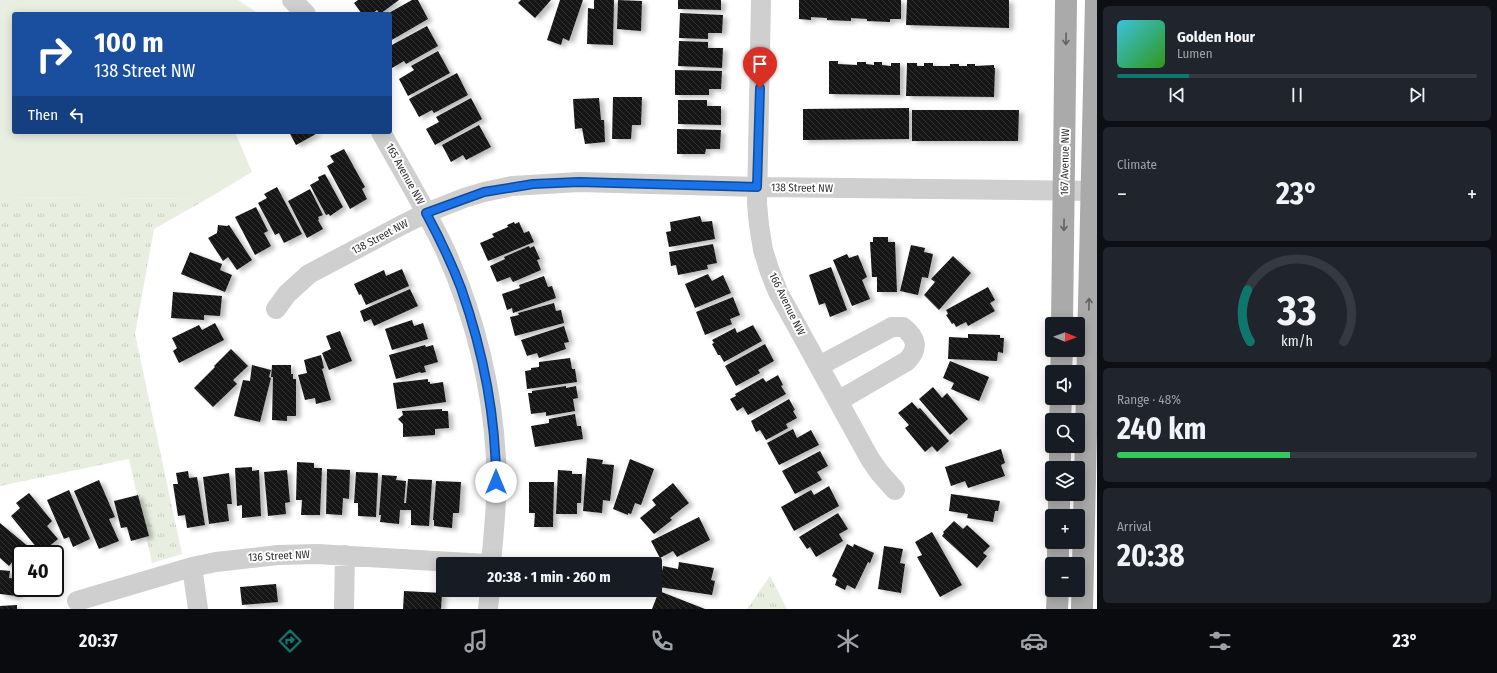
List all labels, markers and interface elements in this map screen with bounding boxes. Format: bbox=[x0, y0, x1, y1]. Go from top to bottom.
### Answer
text: 100 m bbox=[94, 26, 164, 59]
icon: right bbox=[28, 28, 80, 80]
text: Golden Hour bbox=[1177, 28, 1255, 46]
one-way arrow bbox=[1062, 32, 1070, 45]
text: Lumen bbox=[1177, 46, 1213, 61]
pin bbox=[743, 47, 777, 88]
icon: arrive bbox=[749, 53, 771, 75]
text: 138 Street NW bbox=[94, 60, 195, 82]
icon: previous bbox=[1166, 84, 1188, 106]
icon: pause bbox=[1286, 84, 1308, 106]
icon: next bbox=[1406, 84, 1428, 106]
icon: left bbox=[66, 104, 88, 126]
text: Then bbox=[28, 106, 58, 124]
street label: 167 Avenue NW bbox=[1058, 128, 1072, 196]
street label: 165 Avenue NW bbox=[383, 141, 427, 207]
text: Climate bbox=[1117, 157, 1157, 172]
text: 23° bbox=[1276, 176, 1318, 212]
street label: 138 Street NW bbox=[771, 181, 833, 195]
text: − bbox=[1117, 181, 1127, 208]
text: + bbox=[1467, 181, 1477, 208]
street label: 138 Street NW bbox=[350, 217, 410, 257]
one-way arrow bbox=[1060, 218, 1068, 231]
street label: 166 Avenue NW bbox=[766, 270, 808, 338]
text: 33 bbox=[1276, 286, 1317, 336]
one-way arrow bbox=[1086, 298, 1093, 311]
north arrow bbox=[1045, 317, 1085, 357]
map controls bbox=[1045, 317, 1085, 597]
text: km/h bbox=[1281, 333, 1313, 350]
button: sound bbox=[1045, 365, 1085, 405]
text: Range · 48% bbox=[1117, 392, 1181, 407]
text: 240 km bbox=[1117, 411, 1207, 447]
button: search bbox=[1045, 413, 1085, 453]
position arrow bbox=[475, 461, 517, 503]
button: layers bbox=[1045, 461, 1085, 501]
button: + bbox=[1045, 509, 1085, 549]
text: Arrival bbox=[1117, 519, 1151, 534]
text: 20:38 bbox=[1117, 538, 1185, 574]
speed limit sign: 40 bbox=[12, 545, 64, 597]
street label: 136 Street NW bbox=[248, 548, 310, 564]
button: − bbox=[1045, 557, 1085, 597]
text: 20:38 · 1 min · 260 m bbox=[487, 568, 611, 586]
icon: directions bbox=[276, 627, 304, 655]
icon: music bbox=[462, 627, 490, 655]
icon: phone bbox=[648, 627, 676, 655]
icon: climate bbox=[834, 627, 862, 655]
icon: car bbox=[1020, 627, 1048, 655]
icon: filters bbox=[1206, 627, 1234, 655]
text: 20:37 bbox=[79, 630, 118, 652]
text: 23° bbox=[1393, 630, 1418, 652]

